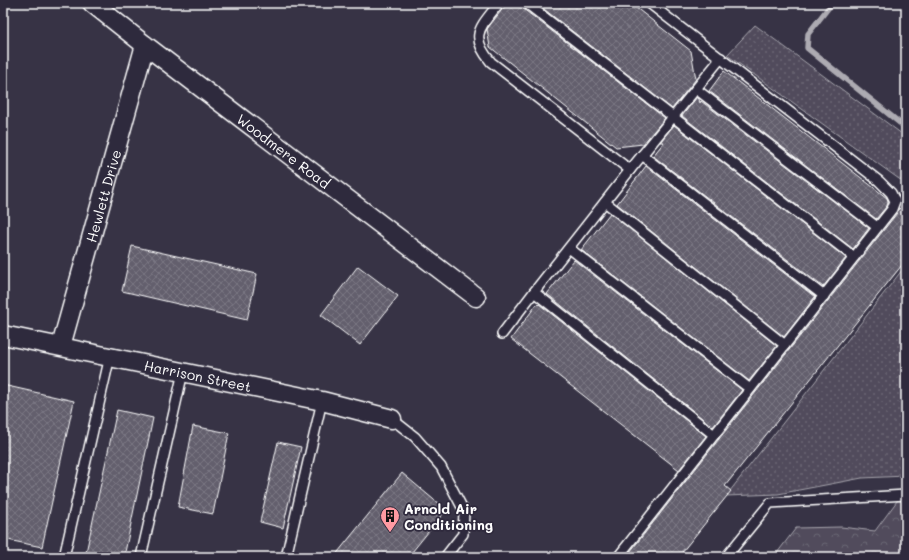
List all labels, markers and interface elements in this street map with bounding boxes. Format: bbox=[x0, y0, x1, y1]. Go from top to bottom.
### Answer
street label: Woodmere Road bbox=[233, 109, 334, 192]
street label: Hewlett Drive bbox=[81, 147, 125, 244]
street label: Harrison Street bbox=[143, 355, 253, 396]
place label: Arnold Air Conditioning bbox=[404, 499, 493, 534]
building icon: Arnold Air Conditioning bbox=[379, 505, 401, 533]

